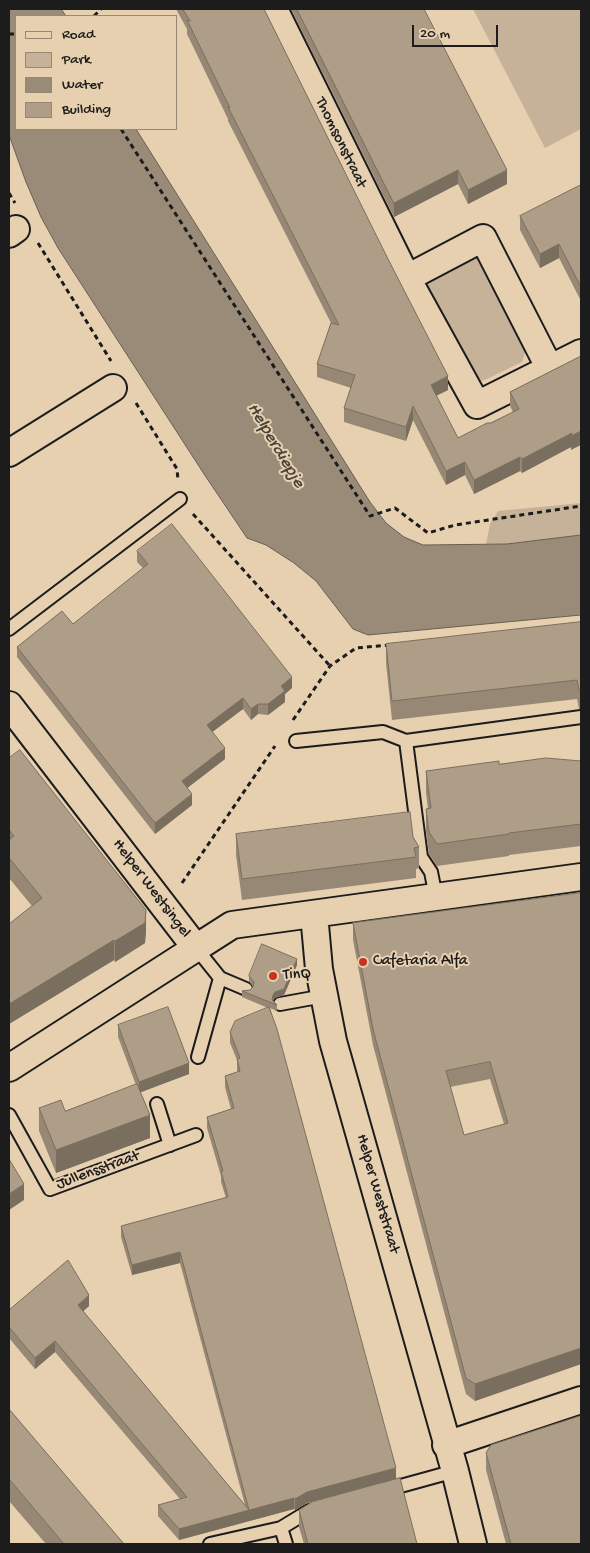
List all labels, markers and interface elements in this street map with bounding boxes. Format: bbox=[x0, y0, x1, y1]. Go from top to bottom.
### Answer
legend bbox=[15, 15, 178, 130]
scale bar bbox=[415, 15, 501, 47]
text: 20 m bbox=[420, 25, 450, 43]
text: Road bbox=[62, 26, 95, 44]
text: Park bbox=[62, 51, 91, 69]
text: Water bbox=[62, 76, 102, 94]
street label: Thomsonstraat bbox=[310, 94, 370, 192]
text: Building bbox=[62, 101, 111, 119]
water label: Helperdiepje bbox=[241, 400, 309, 492]
street label: Helper Westsingel bbox=[108, 836, 194, 942]
place label: Cafetaria Alfa bbox=[373, 952, 468, 972]
marker: Cafetaria Alfa bbox=[357, 956, 369, 968]
place label: TinQ bbox=[283, 966, 311, 986]
marker: TinQ bbox=[267, 970, 279, 982]
street label: Helper Weststraat bbox=[351, 1132, 403, 1256]
street label: Jullensstraat bbox=[54, 1147, 142, 1195]

